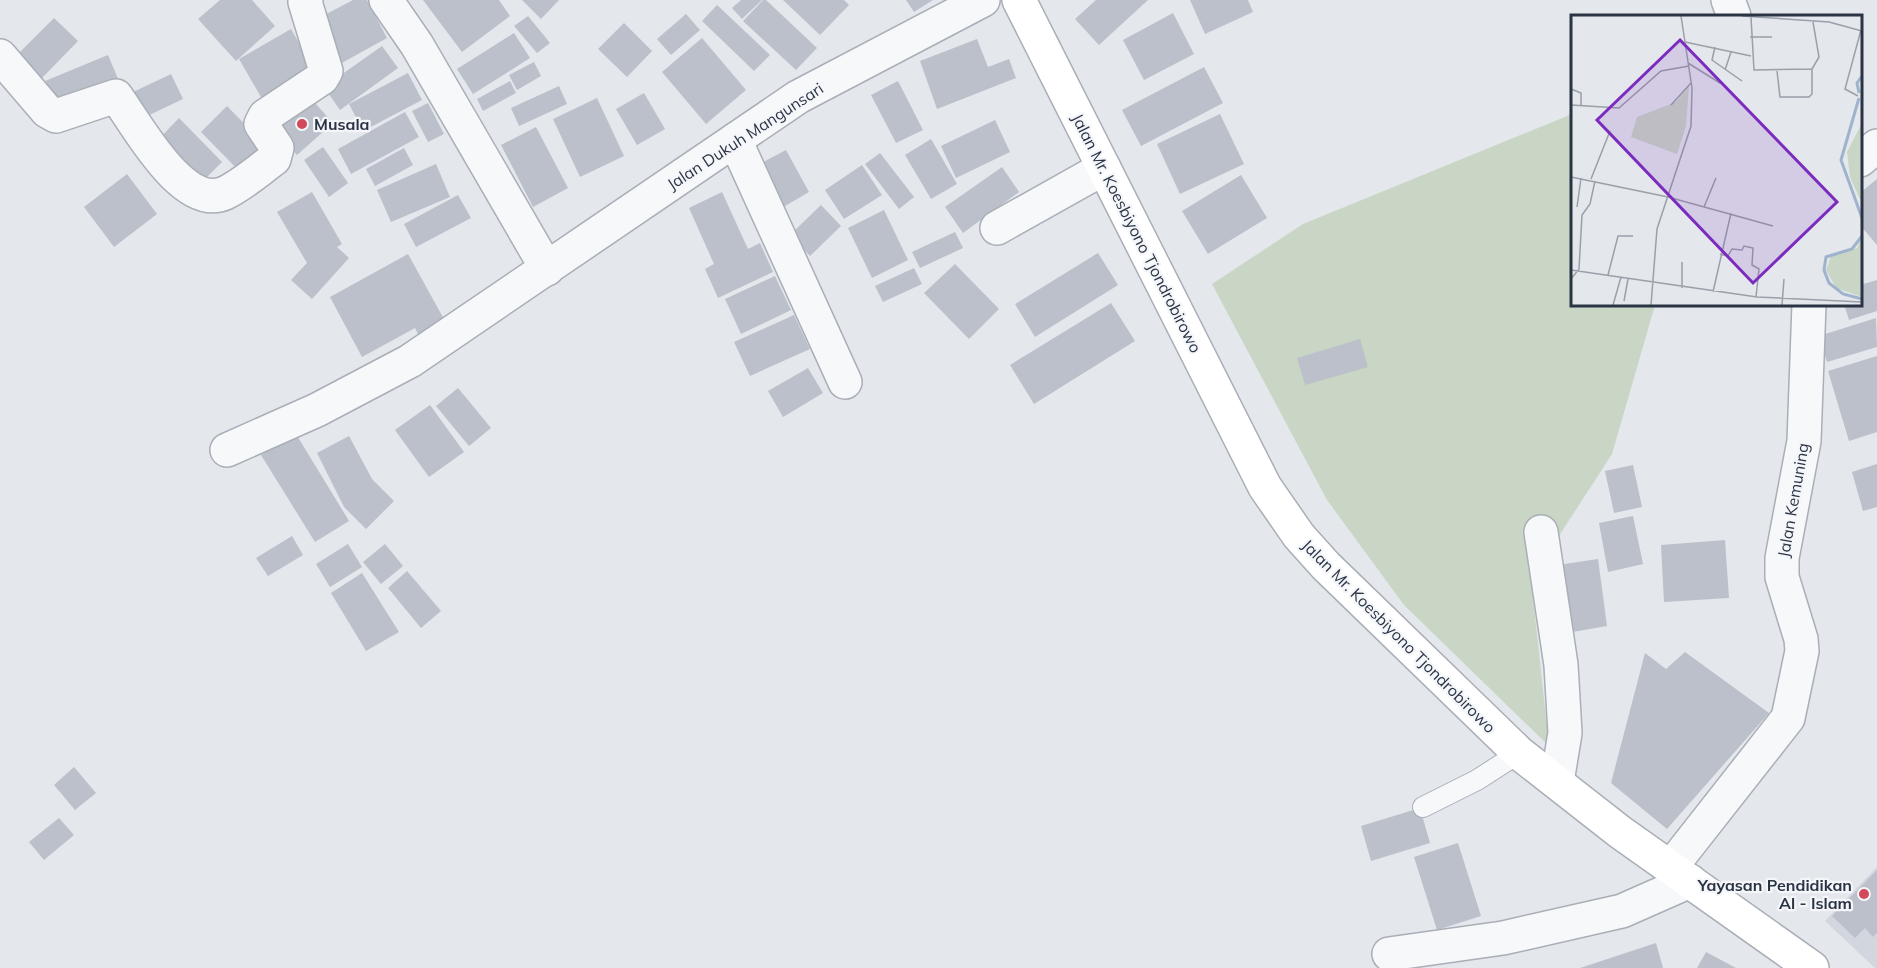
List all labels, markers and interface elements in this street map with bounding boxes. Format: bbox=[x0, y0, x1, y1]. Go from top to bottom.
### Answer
inset map bbox=[1571, 15, 1862, 306]
street label: Jalan Dukuh Mangunsari bbox=[663, 78, 827, 194]
street label: Jalan Mr. Koesbiyono Tjondrobirowo bbox=[1068, 110, 1206, 356]
place label: Musala bbox=[314, 114, 370, 134]
marker: Musala bbox=[295, 117, 309, 131]
street label: Jalan Kemuning bbox=[1773, 441, 1813, 559]
street label: Jalan Mr. Koesbiyono Tjondrobirowo bbox=[1298, 535, 1500, 737]
place label: Yayasan Pendidikan Al - Islam bbox=[1697, 875, 1852, 913]
marker: Yayasan Pendidikan Al - Islam bbox=[1857, 887, 1871, 901]

